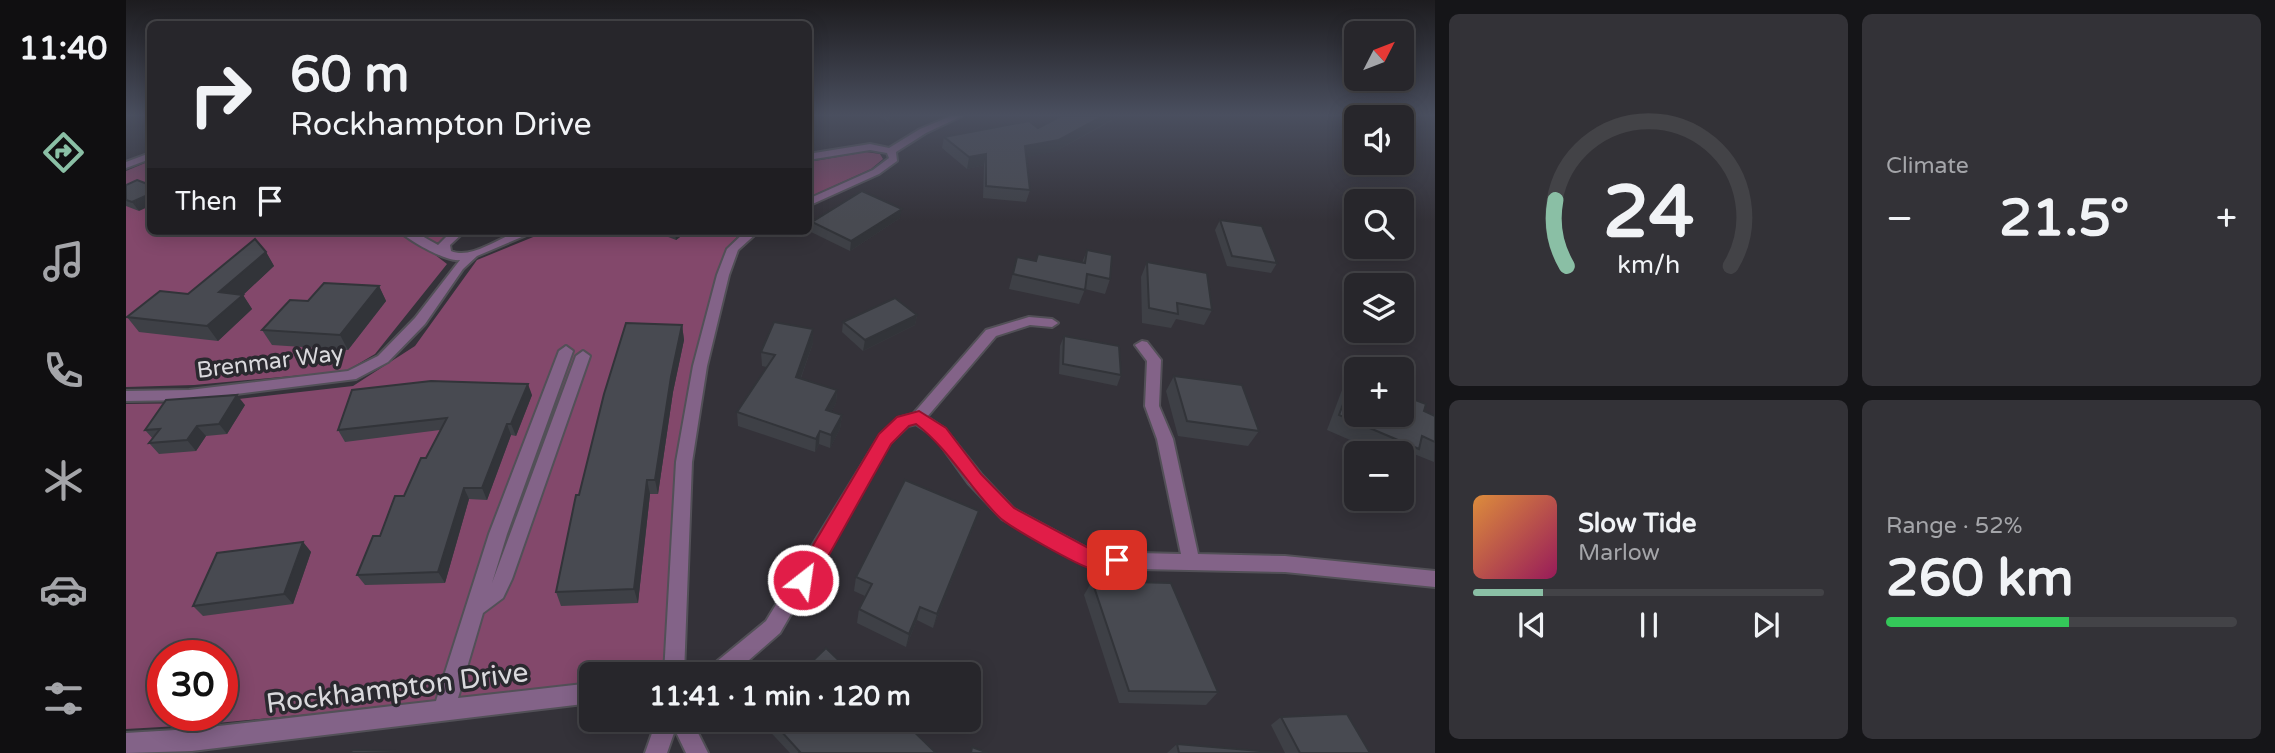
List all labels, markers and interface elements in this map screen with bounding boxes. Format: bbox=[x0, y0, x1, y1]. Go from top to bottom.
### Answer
north arrow bbox=[1344, 21, 1414, 91]
map controls bbox=[1344, 21, 1414, 511]
text: 11:40 bbox=[19, 30, 107, 68]
text: 60 m bbox=[290, 46, 409, 105]
icon: right bbox=[175, 49, 266, 140]
button: sound bbox=[1344, 105, 1414, 175]
text: Rockhampton Drive bbox=[290, 106, 592, 144]
icon: directions bbox=[39, 128, 88, 177]
text: Climate bbox=[1886, 152, 1969, 180]
text: 24 bbox=[1603, 169, 1694, 257]
icon: arrive bbox=[251, 182, 289, 220]
text: Then bbox=[175, 186, 237, 217]
text: 21.5° bbox=[1999, 187, 2129, 250]
button: search bbox=[1344, 189, 1414, 259]
text: − bbox=[1886, 196, 1913, 242]
text: + bbox=[2216, 196, 2237, 242]
icon: music bbox=[39, 237, 88, 286]
text: km/h bbox=[1617, 250, 1680, 280]
button: layers bbox=[1344, 273, 1414, 343]
street label: Brenmar Way bbox=[195, 339, 345, 385]
icon: phone bbox=[39, 346, 88, 395]
button: + bbox=[1344, 357, 1414, 427]
button: − bbox=[1344, 441, 1414, 511]
icon: climate bbox=[39, 456, 88, 505]
text: Slow Tide bbox=[1578, 508, 1696, 539]
text: Range · 52% bbox=[1886, 512, 2022, 540]
pin bbox=[1087, 530, 1147, 590]
text: Marlow bbox=[1578, 539, 1660, 567]
icon: arrive bbox=[1098, 541, 1136, 579]
position arrow bbox=[766, 543, 840, 617]
text: 260 km bbox=[1886, 547, 2074, 610]
icon: car bbox=[39, 565, 88, 614]
icon: previous bbox=[1513, 606, 1551, 644]
icon: pause bbox=[1630, 606, 1668, 644]
icon: next bbox=[1747, 606, 1785, 644]
speed limit sign: 30 bbox=[147, 640, 238, 731]
street label: Rockhampton Drive bbox=[264, 655, 530, 721]
icon: filters bbox=[39, 674, 88, 723]
text: 11:41 · 1 min · 120 m bbox=[649, 681, 911, 712]

